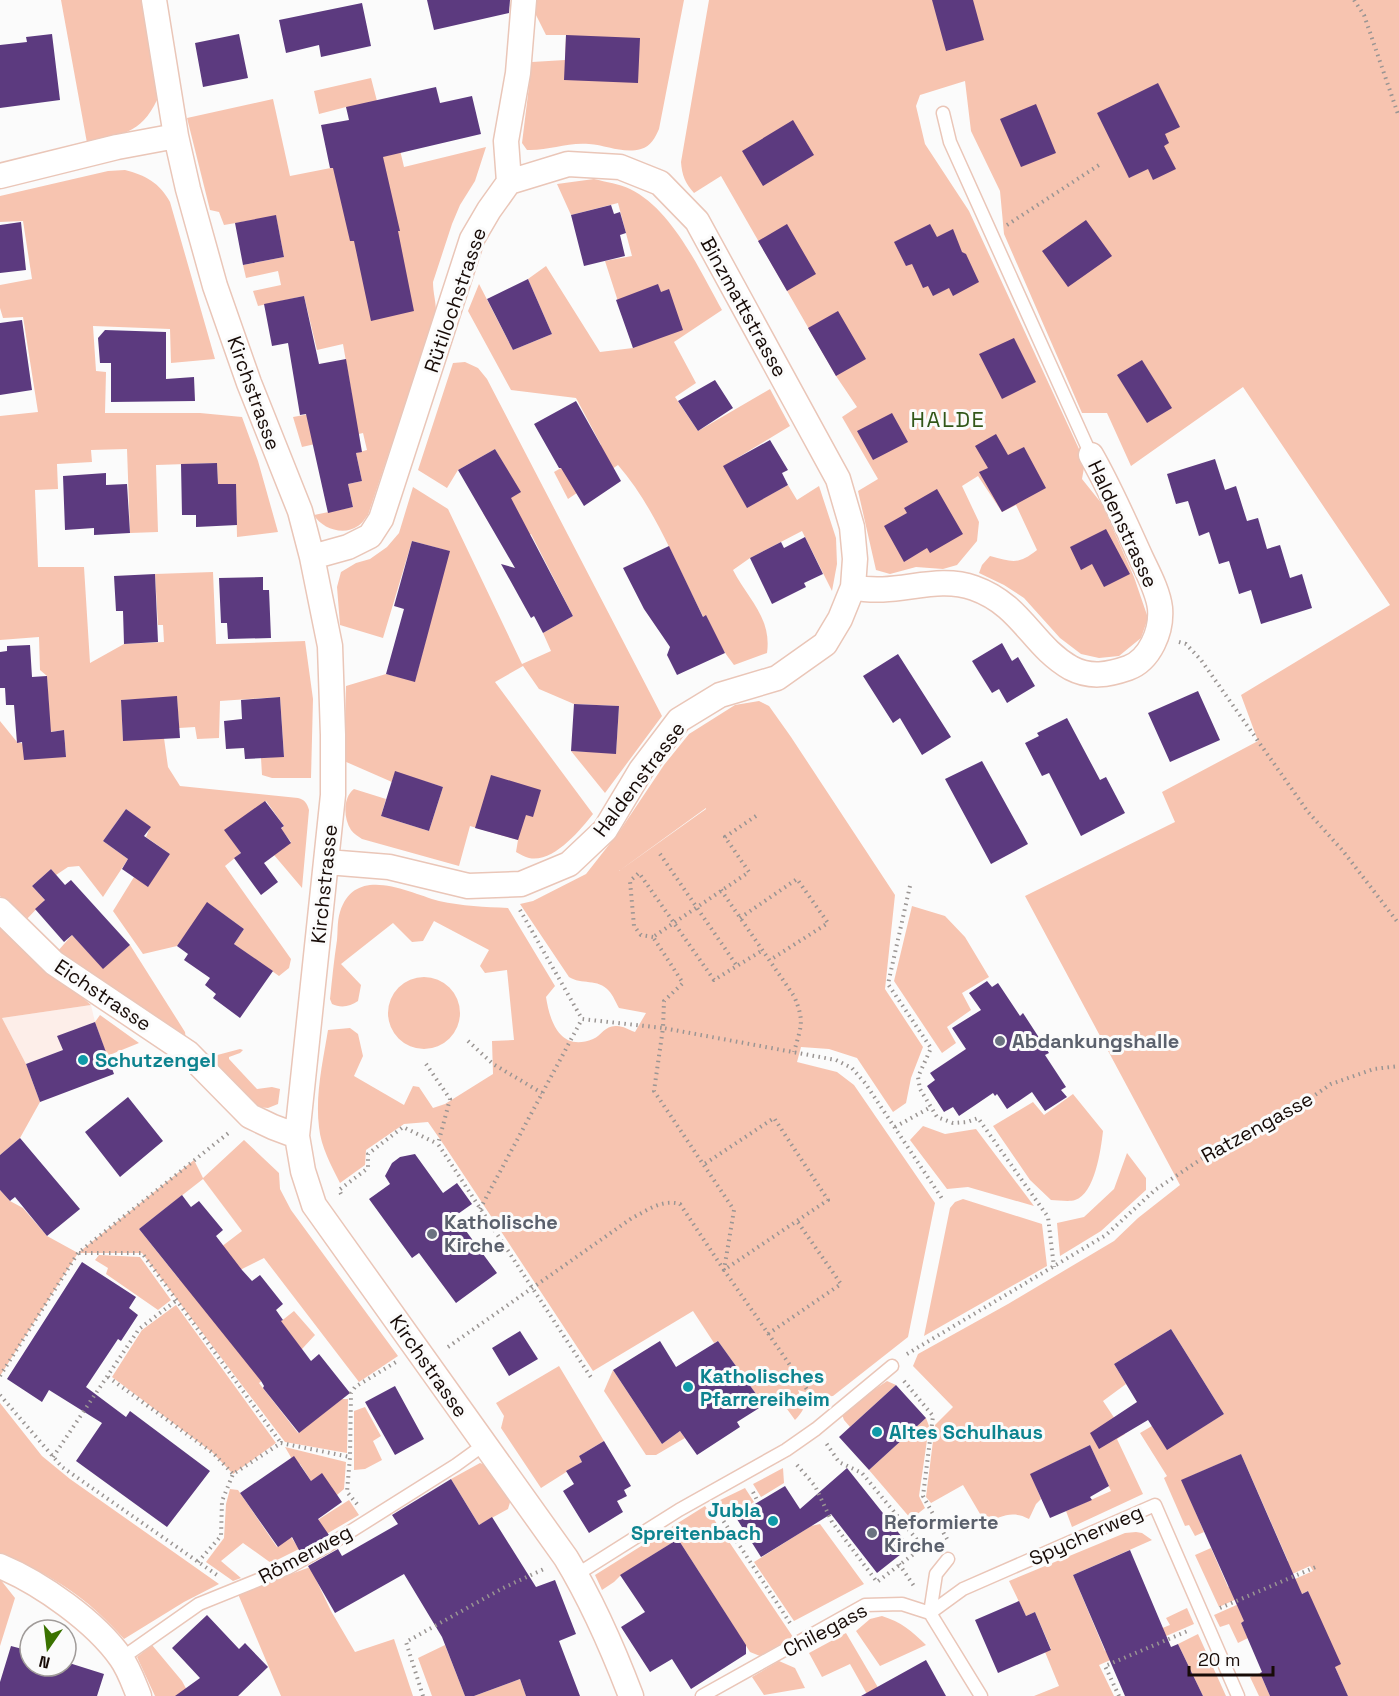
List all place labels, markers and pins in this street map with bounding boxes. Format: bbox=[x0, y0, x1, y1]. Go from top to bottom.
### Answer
place label: Abdankungshalle bbox=[1012, 1028, 1179, 1054]
marker: Abdankungshalle bbox=[993, 1034, 1007, 1048]
place label: Schutzengel bbox=[95, 1047, 216, 1073]
marker: Schutzengel bbox=[76, 1053, 90, 1067]
place label: Katholische Kirche bbox=[444, 1209, 558, 1258]
marker: Katholische Kirche bbox=[425, 1227, 439, 1241]
place label: Katholisches Pfarrereiheim bbox=[700, 1363, 830, 1412]
marker: Katholisches Pfarrereiheim bbox=[681, 1380, 695, 1394]
place label: Altes Schulhaus bbox=[889, 1419, 1043, 1445]
marker: Altes Schulhaus bbox=[870, 1425, 884, 1439]
place label: Jubla Spreitenbach bbox=[631, 1497, 761, 1546]
place label: Reformierte Kirche bbox=[884, 1509, 999, 1558]
marker: Jubla Spreitenbach bbox=[766, 1514, 780, 1528]
marker: Reformierte Kirche bbox=[865, 1526, 879, 1540]

